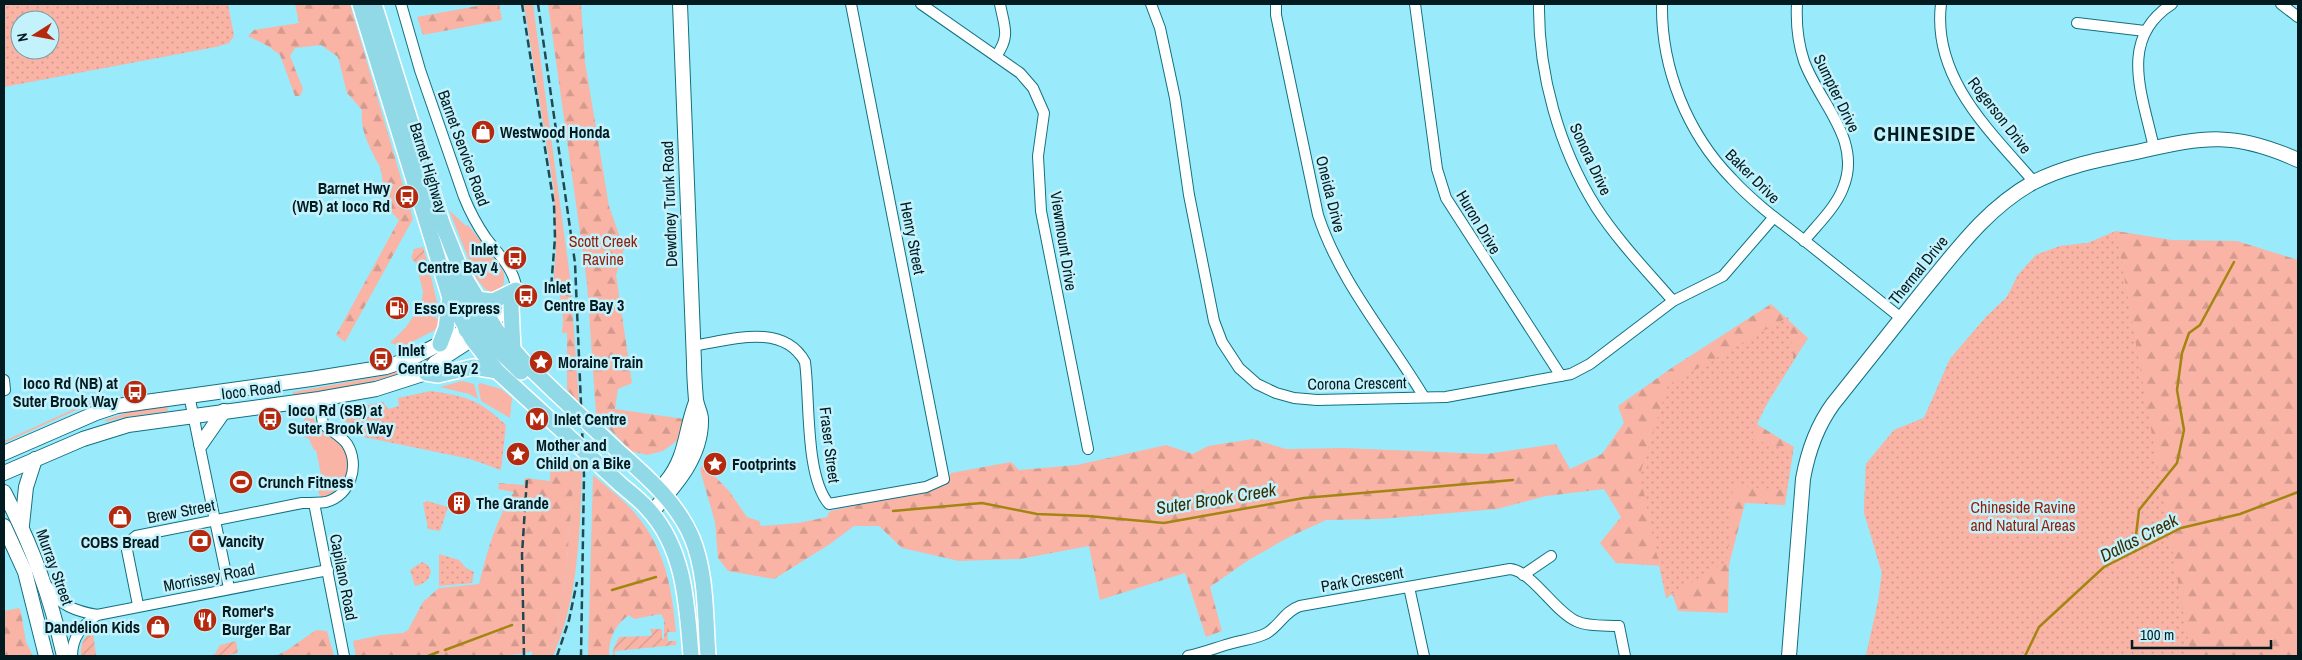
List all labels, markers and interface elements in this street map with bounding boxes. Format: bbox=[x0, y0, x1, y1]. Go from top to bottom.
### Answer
north arrow bbox=[10, 10, 60, 60]
text: N bbox=[13, 32, 32, 43]
street label: Sumpter Drive bbox=[1809, 50, 1865, 136]
street label: Rogerson Drive bbox=[1963, 72, 2037, 158]
street label: Barnet Service Road bbox=[433, 87, 495, 209]
shop icon: Westwood Honda bbox=[470, 119, 496, 145]
street label: Sonora Drive bbox=[1565, 119, 1617, 199]
district label: CHINESIDE bbox=[1874, 119, 1976, 148]
street label: Barnet Highway bbox=[405, 120, 453, 216]
place label: Westwood Honda bbox=[500, 121, 611, 143]
street label: Dewdney Trunk Road bbox=[656, 141, 682, 267]
street label: Baker Drive bbox=[1721, 144, 1785, 208]
street label: Oneida Drive bbox=[1311, 153, 1351, 235]
place label: Barnet Hwy (WB) at Ioco Rd bbox=[292, 177, 391, 217]
bus stop icon: Barnet Hwy (WB) at Ioco Rd bbox=[394, 184, 420, 210]
street label: Huron Drive bbox=[1451, 186, 1507, 258]
street label: Viewmount Drive bbox=[1045, 190, 1083, 292]
street label: Henry Street bbox=[895, 200, 931, 277]
park label: Scott Creek Ravine bbox=[569, 230, 638, 270]
street label: Thermal Drive bbox=[1883, 231, 1953, 309]
place label: Inlet Centre Bay 4 bbox=[418, 238, 499, 278]
bus stop icon: Inlet Centre Bay 4 bbox=[502, 245, 528, 271]
place label: Inlet Centre Bay 3 bbox=[544, 276, 624, 316]
bus stop icon: Inlet Centre Bay 3 bbox=[513, 283, 539, 309]
fuel station icon: Esso Express bbox=[384, 295, 410, 321]
place label: Esso Express bbox=[414, 297, 500, 319]
place label: Inlet Centre Bay 2 bbox=[398, 339, 478, 379]
bus stop icon: Inlet Centre Bay 2 bbox=[368, 346, 394, 372]
place icon: Moraine Train bbox=[528, 349, 554, 375]
place label: Moraine Train bbox=[558, 351, 643, 373]
street label: Corona Crescent bbox=[1307, 371, 1407, 395]
place label: Ioco Rd (NB) at Suter Brook Way bbox=[13, 372, 119, 412]
street label: Ioco Road bbox=[220, 375, 282, 405]
bus stop icon: Ioco Rd (NB) at Suter Brook Way bbox=[122, 379, 148, 405]
place label: Ioco Rd (SB) at Suter Brook Way bbox=[288, 399, 394, 439]
bus stop icon: Ioco Rd (SB) at Suter Brook Way bbox=[257, 406, 283, 432]
metro station icon: Inlet Centre bbox=[524, 406, 550, 432]
street label: Fraser Street bbox=[814, 406, 846, 485]
place label: Inlet Centre bbox=[554, 408, 626, 430]
place label: Mother and Child on a Bike bbox=[536, 434, 631, 474]
place icon: Mother and Child on a Bike bbox=[505, 441, 531, 467]
place icon: Footprints bbox=[702, 451, 728, 477]
place label: Footprints bbox=[732, 453, 796, 475]
sports icon: Crunch Fitness bbox=[228, 469, 254, 495]
place label: Crunch Fitness bbox=[258, 471, 354, 493]
water label: Suter Brook Creek bbox=[1154, 477, 1278, 520]
building icon: The Grande bbox=[446, 490, 472, 516]
place label: The Grande bbox=[476, 492, 549, 514]
street label: Brew Street bbox=[145, 494, 217, 528]
park label: Chineside Ravine and Natural Areas bbox=[1970, 496, 2076, 536]
shop icon: COBS Bread bbox=[107, 504, 133, 530]
water label: Dallas Creek bbox=[2095, 507, 2183, 568]
street label: Murray Street bbox=[31, 526, 79, 608]
bank icon: Vancity bbox=[187, 528, 213, 554]
place label: Vancity bbox=[218, 530, 265, 552]
place label: COBS Bread bbox=[81, 531, 159, 553]
street label: Capilano Road bbox=[325, 532, 363, 622]
street label: Morrissey Road bbox=[161, 557, 257, 597]
street label: Park Crescent bbox=[1319, 561, 1405, 597]
place label: Romer's Burger Bar bbox=[222, 600, 291, 640]
restaurant icon: Romer's Burger Bar bbox=[192, 607, 218, 633]
shop icon: Dandelion Kids bbox=[145, 614, 171, 640]
place label: Dandelion Kids bbox=[44, 616, 140, 638]
scale bar bbox=[2132, 618, 2271, 650]
text: 100 m bbox=[2140, 624, 2174, 645]

